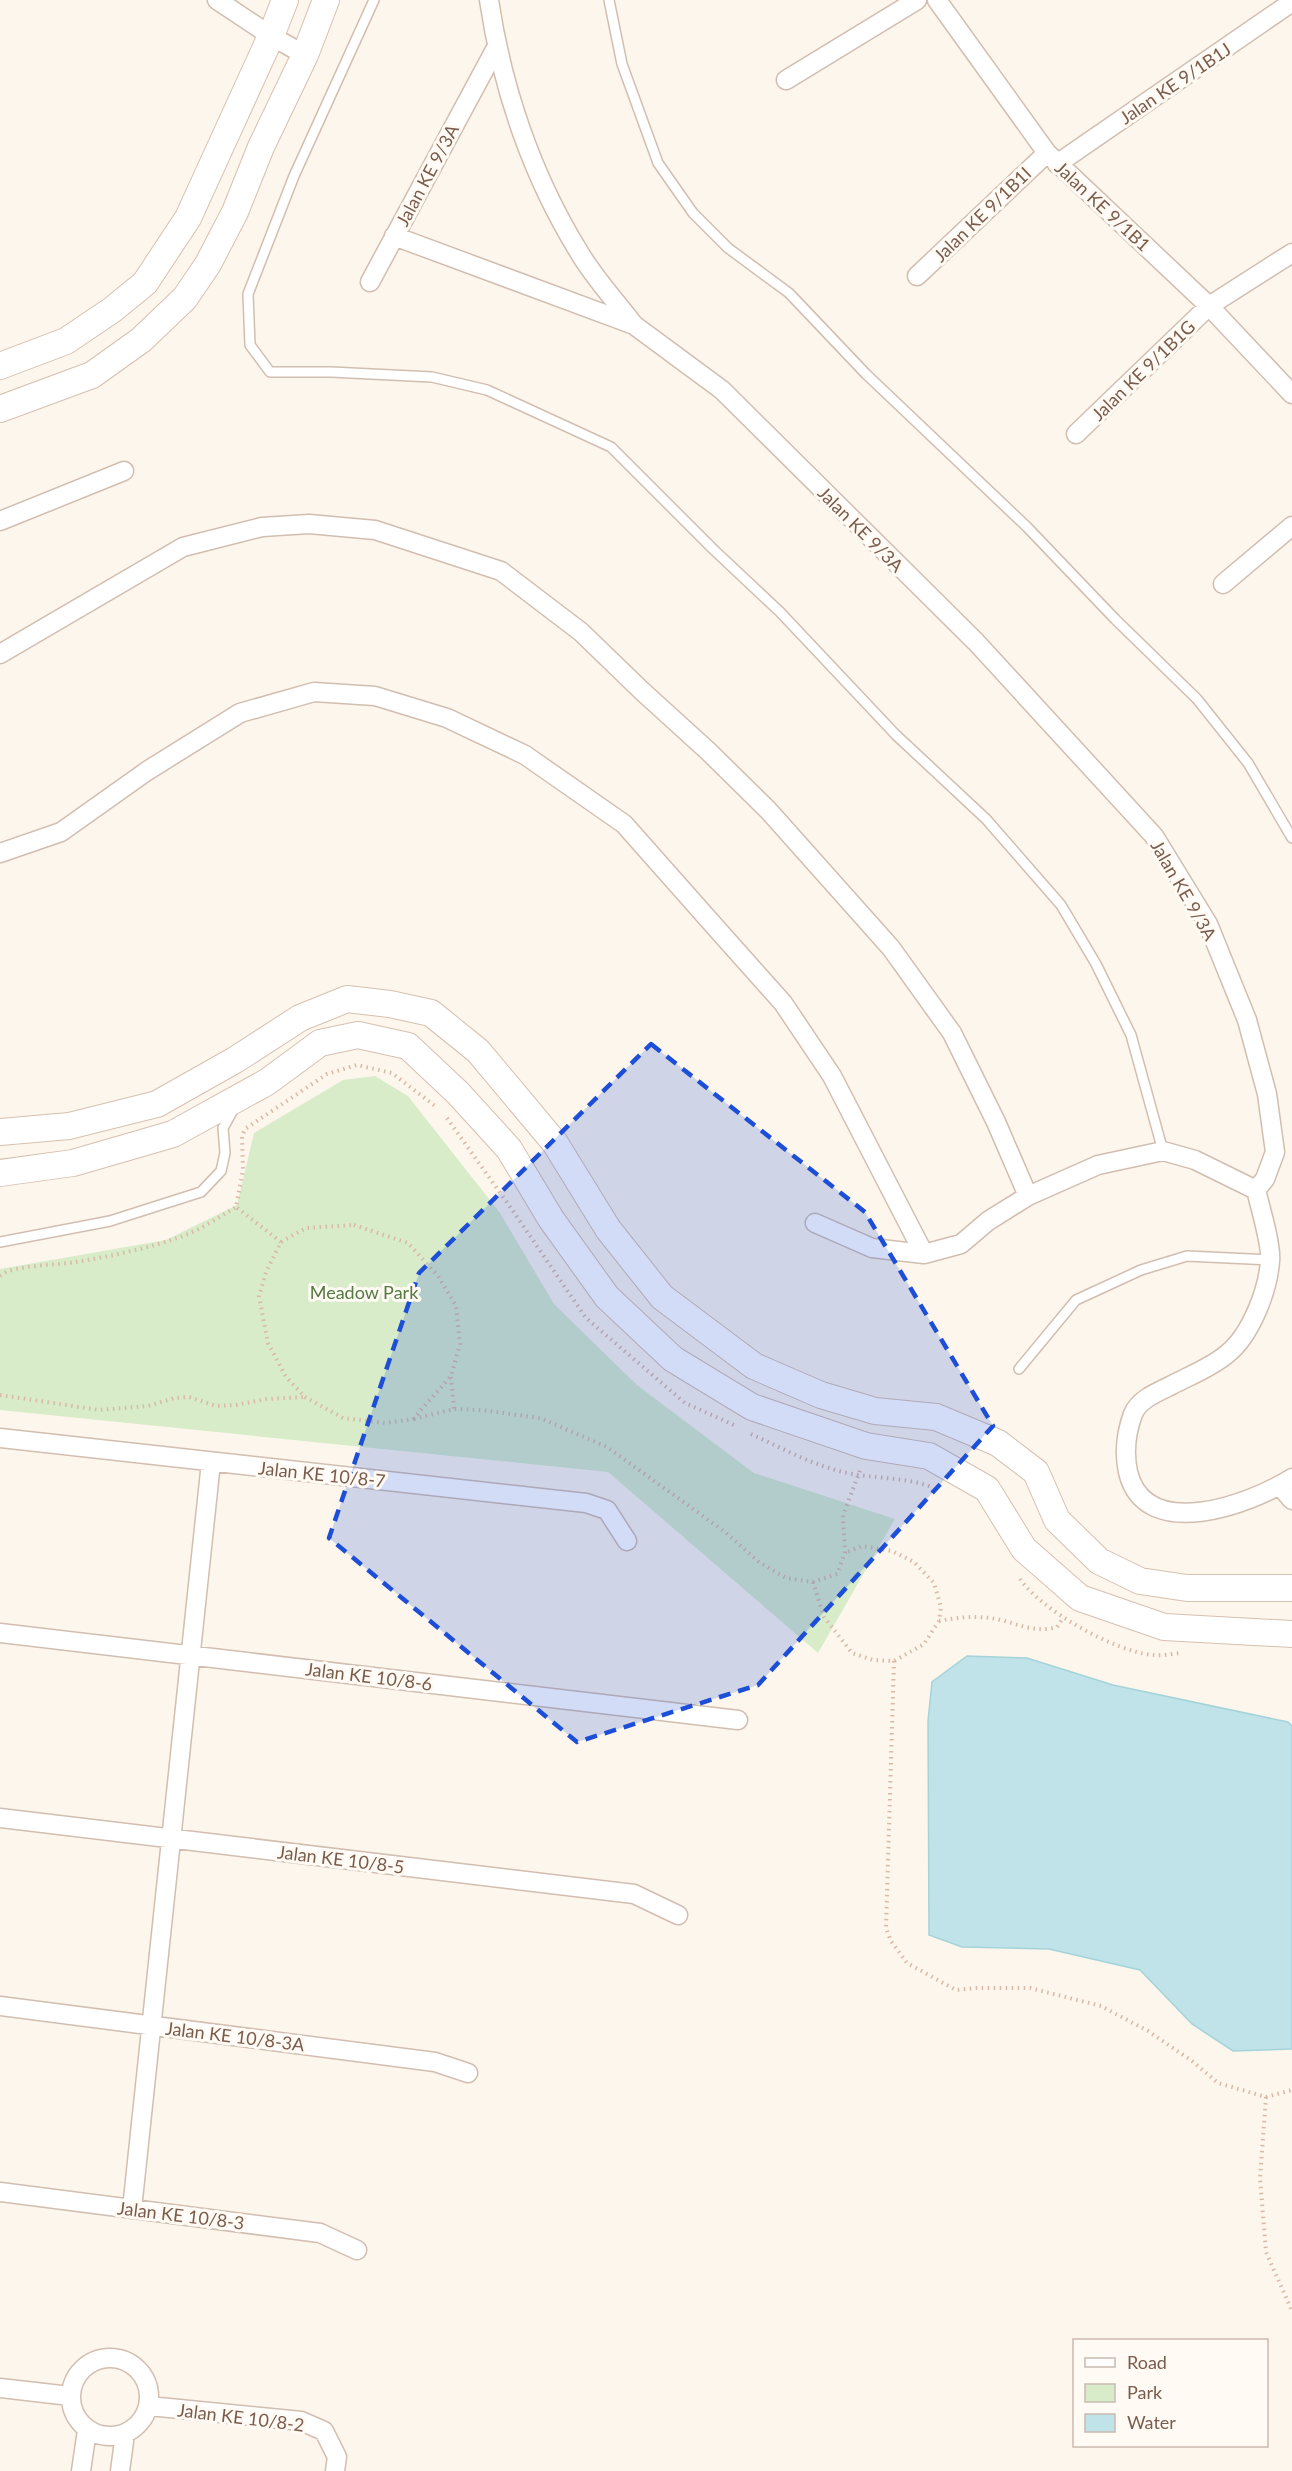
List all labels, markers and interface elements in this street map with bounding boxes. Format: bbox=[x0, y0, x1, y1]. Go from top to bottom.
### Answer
street label: Jalan KE 9/1B1J bbox=[1115, 38, 1235, 128]
street label: Jalan KE 9/3A bbox=[391, 120, 463, 230]
street label: Jalan KE 9/1B1 bbox=[1051, 156, 1155, 256]
street label: Jalan KE 9/1B1I bbox=[929, 162, 1035, 266]
street label: Jalan KE 9/1B1G bbox=[1087, 315, 1199, 425]
street label: Jalan KE 9/3A bbox=[814, 482, 909, 577]
street label: Jalan KE 9/3A bbox=[1146, 836, 1222, 945]
park label: Meadow Park bbox=[310, 1281, 419, 1303]
street label: Jalan KE 10/8-7 bbox=[257, 1456, 387, 1492]
street label: Jalan KE 10/8-6 bbox=[304, 1657, 434, 1695]
street label: Jalan KE 10/8-5 bbox=[276, 1840, 406, 1878]
street label: Jalan KE 10/8-3A bbox=[164, 2017, 306, 2056]
street label: Jalan KE 10/8-3 bbox=[116, 2196, 246, 2234]
legend bbox=[1073, 2339, 1268, 2447]
text: Road bbox=[1127, 2351, 1167, 2373]
text: Park bbox=[1127, 2381, 1163, 2403]
street label: Jalan KE 10/8-2 bbox=[176, 2398, 306, 2436]
text: Water bbox=[1127, 2411, 1176, 2433]

